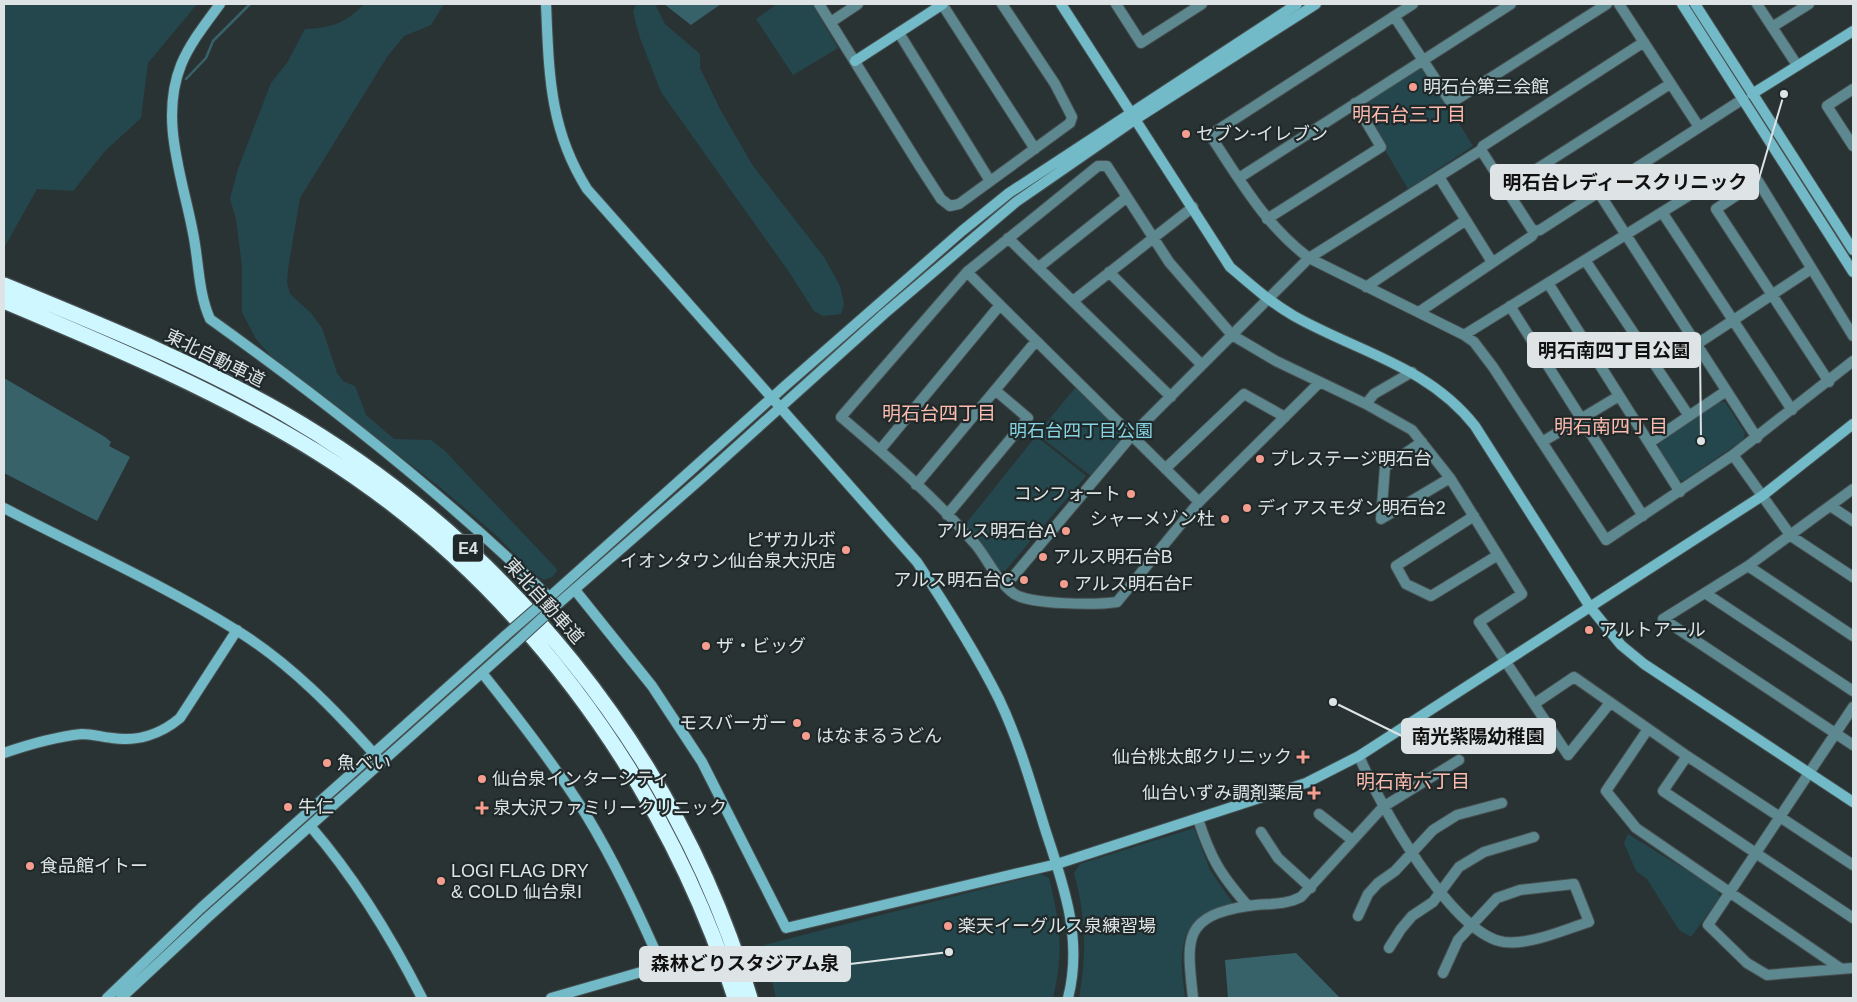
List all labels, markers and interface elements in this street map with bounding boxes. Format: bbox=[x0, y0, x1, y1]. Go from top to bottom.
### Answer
place label: 明石台第三会館 bbox=[1423, 77, 1549, 97]
marker: 明石台第三会館 bbox=[1407, 81, 1419, 93]
district label: 明石台三丁目 bbox=[1352, 104, 1466, 125]
place label: セブン-イレブン bbox=[1196, 124, 1328, 144]
marker: セブン-イレブン bbox=[1180, 128, 1192, 140]
callout: 明石台レディースクリニック bbox=[1491, 165, 1758, 199]
text: 明石台レディースクリニック bbox=[1503, 172, 1747, 193]
street label: 東北自動車道 bbox=[162, 325, 268, 391]
callout: 明石南四丁目公園 bbox=[1528, 333, 1700, 367]
text: 明石南四丁目公園 bbox=[1538, 340, 1690, 361]
district label: 明石台四丁目 bbox=[882, 403, 996, 424]
district label: 明石南四丁目 bbox=[1554, 416, 1668, 437]
park label: 明石台四丁目公園 bbox=[1009, 421, 1153, 441]
place label: プレステージ明石台 bbox=[1270, 449, 1432, 469]
marker: プレステージ明石台 bbox=[1254, 453, 1266, 465]
place label: コンフォート bbox=[1014, 484, 1121, 504]
marker: コンフォート bbox=[1125, 488, 1137, 500]
place label: ディアスモダン明石台2 bbox=[1257, 498, 1446, 518]
marker: ディアスモダン明石台2 bbox=[1241, 502, 1253, 514]
place label: シャーメゾン杜 bbox=[1090, 509, 1215, 529]
marker: シャーメゾン杜 bbox=[1219, 513, 1231, 525]
place label: アルス明石台A bbox=[936, 521, 1056, 541]
marker: アルス明石台A bbox=[1060, 525, 1072, 537]
place label: ピザカルボ イオンタウン仙台泉大沢店 bbox=[620, 530, 836, 571]
road number: E4 bbox=[453, 534, 483, 562]
marker: ピザカルボ イオンタウン仙台泉大沢店 bbox=[840, 544, 852, 556]
place label: アルス明石台B bbox=[1053, 547, 1173, 567]
marker: アルス明石台B bbox=[1037, 551, 1049, 563]
street label: 東北自動車道 bbox=[500, 554, 588, 648]
place label: アルス明石台C bbox=[893, 570, 1014, 590]
marker: アルス明石台C bbox=[1018, 574, 1030, 586]
place label: アルス明石台F bbox=[1074, 574, 1193, 594]
marker: アルス明石台F bbox=[1058, 578, 1070, 590]
place label: アルトアール bbox=[1599, 620, 1706, 640]
marker: アルトアール bbox=[1583, 624, 1595, 636]
place label: ザ・ビッグ bbox=[716, 636, 806, 656]
marker: ザ・ビッグ bbox=[700, 640, 712, 652]
place label: モスバーガー bbox=[679, 713, 787, 733]
marker: モスバーガー bbox=[791, 717, 803, 729]
callout: 南光紫陽幼稚園 bbox=[1402, 719, 1555, 753]
place label: はなまるうどん bbox=[816, 726, 942, 746]
text: 南光紫陽幼稚園 bbox=[1411, 726, 1545, 747]
marker: はなまるうどん bbox=[800, 730, 812, 742]
place label: 仙台桃太郎クリニック bbox=[1112, 747, 1292, 767]
marker: 仙台桃太郎クリニック bbox=[1296, 750, 1310, 764]
place label: 魚べい bbox=[337, 753, 391, 773]
marker: 魚べい bbox=[321, 757, 333, 769]
place label: 仙台泉インターシティ bbox=[492, 769, 671, 789]
district label: 明石南六丁目 bbox=[1356, 771, 1470, 792]
marker: 仙台泉インターシティ bbox=[476, 773, 488, 785]
place label: 仙台いずみ調剤薬局 bbox=[1142, 783, 1304, 803]
marker: 仙台いずみ調剤薬局 bbox=[1308, 787, 1320, 799]
place label: 牛仁 bbox=[298, 797, 334, 817]
place label: 泉大沢ファミリークリニック bbox=[493, 798, 727, 818]
marker: 牛仁 bbox=[282, 801, 294, 813]
marker: 泉大沢ファミリークリニック bbox=[475, 801, 489, 815]
place label: 食品館イトー bbox=[40, 856, 148, 876]
marker: 食品館イトー bbox=[24, 860, 36, 872]
place label: LOGI FLAG DRY & COLD 仙台泉I bbox=[451, 861, 589, 902]
marker: LOGI FLAG DRY & COLD 仙台泉I bbox=[435, 875, 447, 887]
place label: 楽天イーグルス泉練習場 bbox=[958, 916, 1156, 936]
marker: 楽天イーグルス泉練習場 bbox=[942, 920, 954, 932]
callout: 森林どりスタジアム泉 bbox=[640, 947, 850, 981]
text: 森林どりスタジアム泉 bbox=[651, 953, 839, 974]

